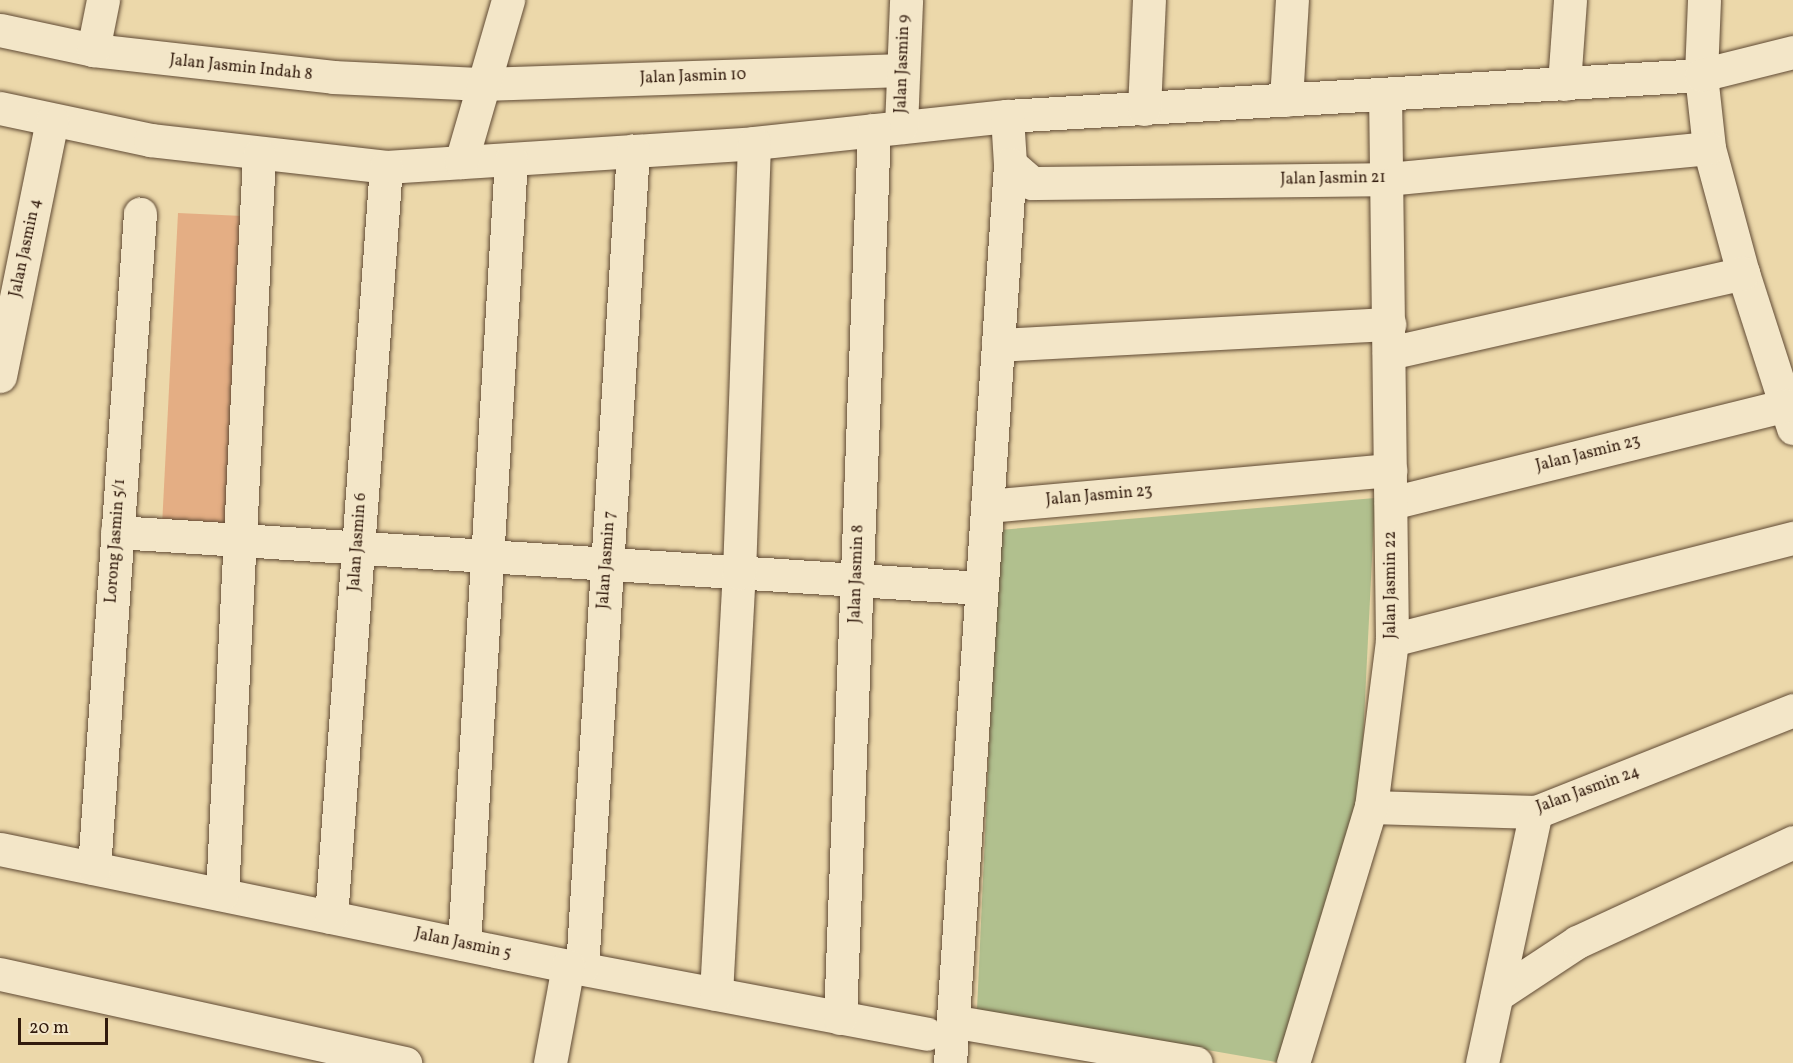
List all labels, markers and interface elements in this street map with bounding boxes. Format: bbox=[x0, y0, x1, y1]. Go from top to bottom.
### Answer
street label: Jalan Jasmin 9 bbox=[892, 14, 914, 114]
street label: Jalan Jasmin Indah 8 bbox=[169, 51, 313, 85]
street label: Jalan Jasmin 10 bbox=[640, 66, 746, 88]
street label: Jalan Jasmin 21 bbox=[1280, 168, 1386, 190]
street label: Jalan Jasmin 4 bbox=[6, 197, 46, 299]
street label: Jalan Jasmin 23 bbox=[1534, 432, 1642, 476]
street label: Lorong Jasmin 5/1 bbox=[102, 478, 130, 604]
street label: Jalan Jasmin 23 bbox=[1045, 482, 1153, 510]
street label: Jalan Jasmin 6 bbox=[345, 492, 371, 592]
street label: Jalan Jasmin 7 bbox=[594, 510, 620, 610]
street label: Jalan Jasmin 8 bbox=[846, 524, 868, 624]
street label: Jalan Jasmin 22 bbox=[1381, 531, 1401, 639]
street label: Jalan Jasmin 24 bbox=[1534, 762, 1642, 818]
street label: Jalan Jasmin 5 bbox=[413, 924, 513, 964]
scale bar bbox=[21, 1006, 111, 1044]
text: 20 m bbox=[29, 1016, 69, 1041]

